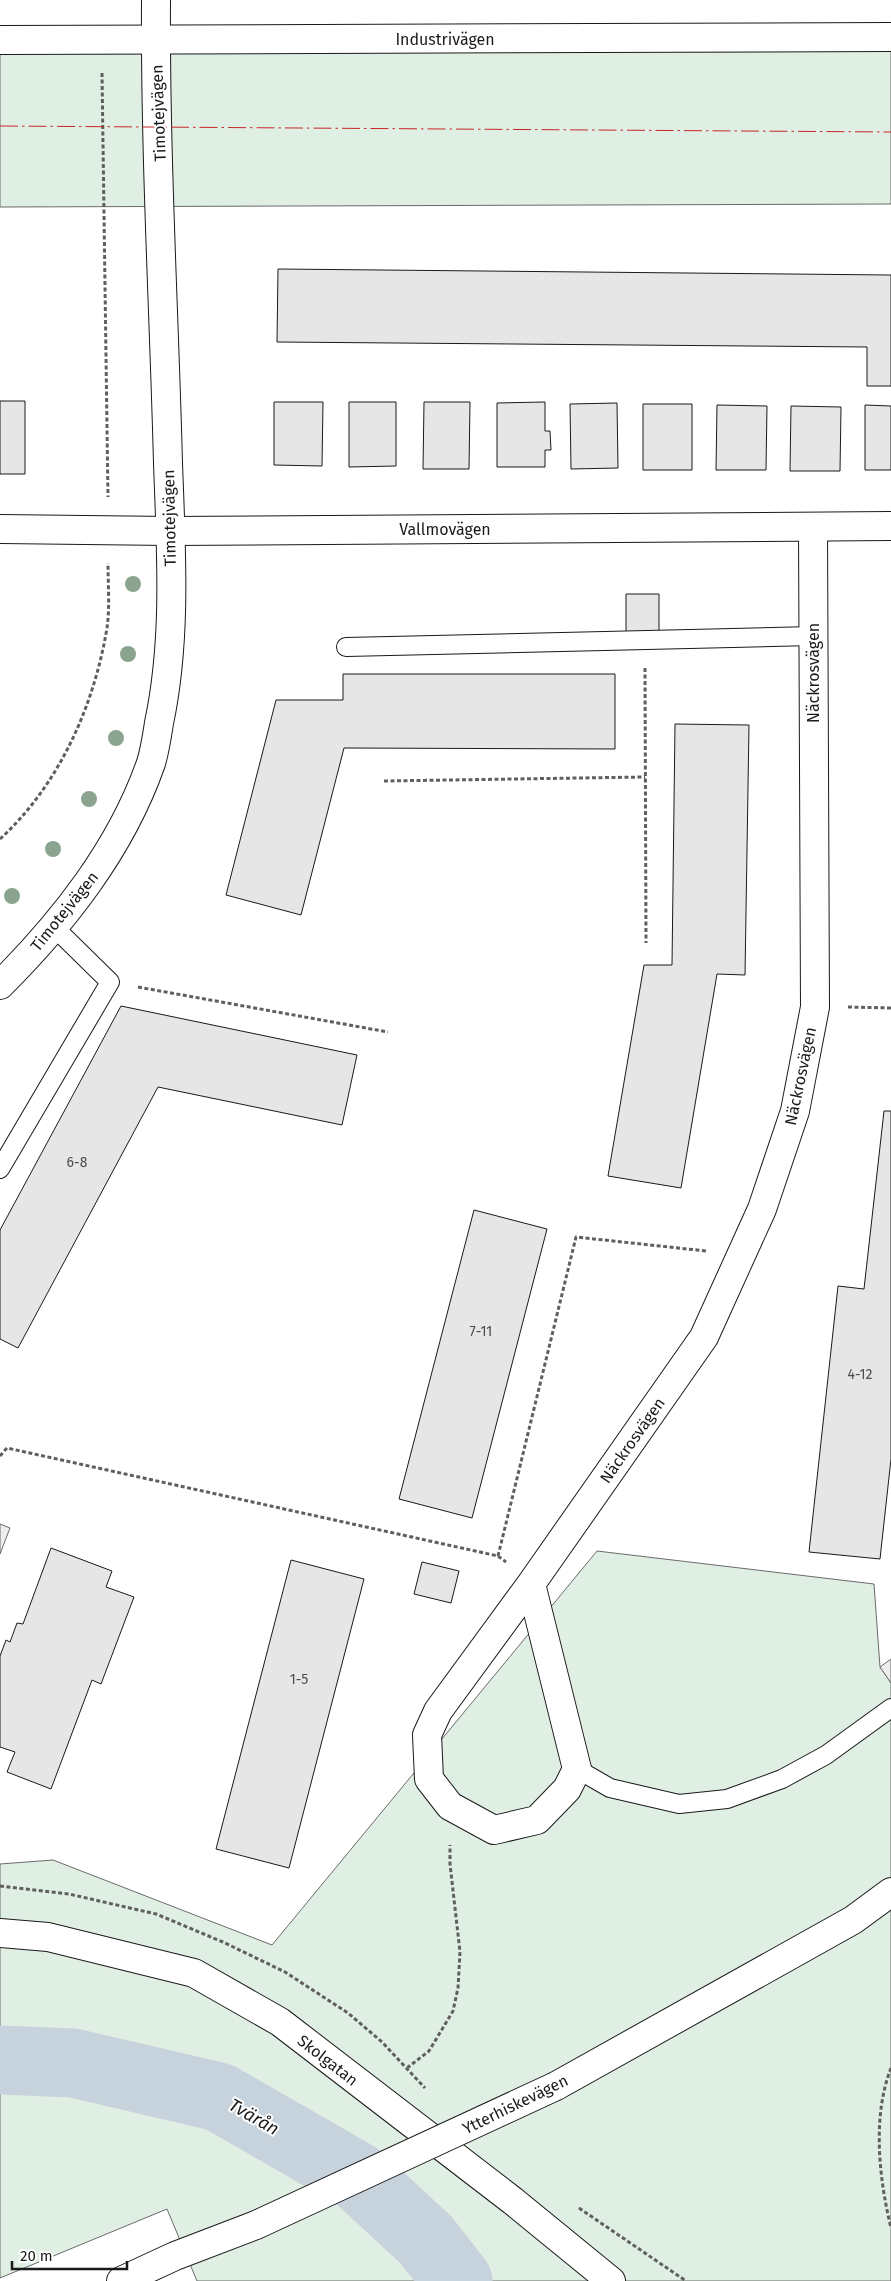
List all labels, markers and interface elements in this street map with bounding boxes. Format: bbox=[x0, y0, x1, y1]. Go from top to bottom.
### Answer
street label: Industrivägen bbox=[395, 30, 495, 49]
street label: Timotejvägen bbox=[147, 64, 170, 162]
street label: Timotejvägen bbox=[159, 469, 180, 567]
street label: Vallmovägen bbox=[399, 520, 491, 539]
street label: Näckrosvägen bbox=[804, 623, 823, 723]
street label: Timotejvägen bbox=[27, 868, 102, 955]
street label: Näckrosvägen bbox=[781, 1025, 820, 1127]
house number: 6-8 bbox=[67, 1154, 88, 1171]
house number: 7-11 bbox=[470, 1323, 492, 1340]
house number: 4-12 bbox=[847, 1366, 873, 1383]
street label: Näckrosvägen bbox=[596, 1394, 669, 1487]
house number: 1-5 bbox=[290, 1671, 308, 1688]
street label: Skolgatan bbox=[294, 2031, 362, 2090]
street label: Ytterhiskevägen bbox=[459, 2071, 571, 2138]
water label: Tvärån bbox=[225, 2094, 283, 2140]
scale bar bbox=[12, 2238, 128, 2270]
text: 20 m bbox=[20, 2247, 53, 2265]

